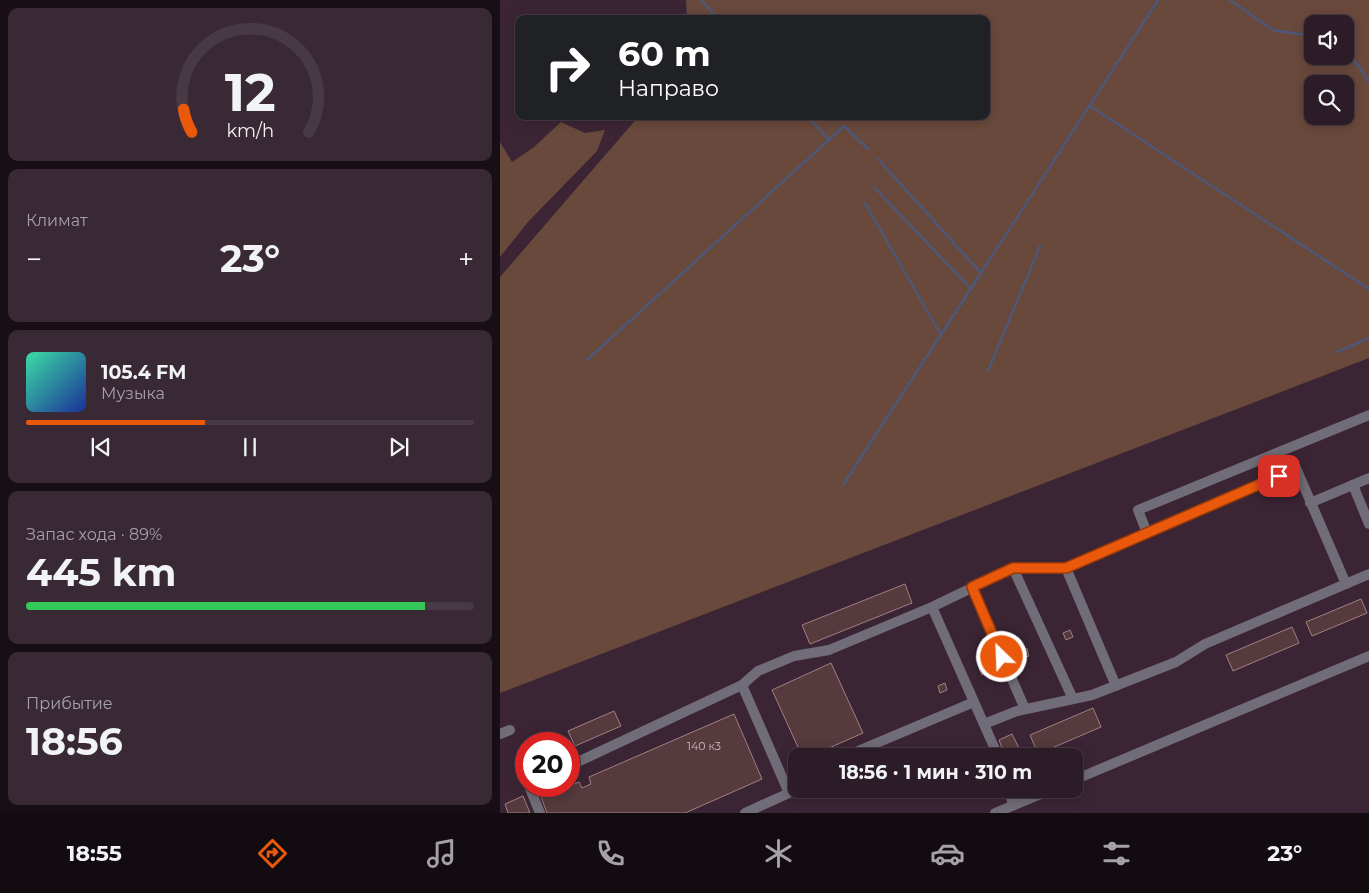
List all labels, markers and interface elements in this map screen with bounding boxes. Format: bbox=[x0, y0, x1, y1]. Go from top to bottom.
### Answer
map controls bbox=[1304, 15, 1354, 125]
button: sound bbox=[1304, 15, 1354, 65]
text: 60 m bbox=[618, 32, 711, 75]
icon: right bbox=[535, 35, 600, 100]
text: 12 bbox=[224, 61, 276, 124]
text: Направо bbox=[618, 75, 719, 102]
button: search bbox=[1304, 75, 1354, 125]
text: km/h bbox=[226, 120, 274, 141]
text: Климат bbox=[26, 211, 88, 230]
text: 23° bbox=[220, 235, 280, 282]
text: − bbox=[26, 242, 42, 276]
text: + bbox=[458, 242, 474, 276]
text: 105.4 FM bbox=[101, 361, 186, 384]
text: Музыка bbox=[101, 384, 165, 403]
icon: previous bbox=[87, 433, 115, 461]
icon: pause bbox=[236, 433, 264, 461]
icon: next bbox=[385, 433, 413, 461]
pin bbox=[1258, 455, 1300, 497]
icon: arrive bbox=[1265, 462, 1293, 490]
text: Запас хода · 89% bbox=[26, 525, 162, 544]
text: 445 km bbox=[26, 549, 176, 596]
position arrow bbox=[975, 630, 1027, 682]
text: Прибытие bbox=[26, 694, 113, 713]
text: 18:56 bbox=[26, 718, 123, 765]
speed limit sign: 20 bbox=[515, 732, 580, 797]
house number: 140 к3 bbox=[687, 739, 721, 753]
text: 18:56 · 1 мин · 310 m bbox=[839, 761, 1032, 784]
icon: directions bbox=[255, 836, 290, 871]
icon: music bbox=[424, 836, 459, 871]
icon: phone bbox=[593, 836, 628, 871]
icon: climate bbox=[761, 836, 796, 871]
icon: car bbox=[930, 836, 965, 871]
icon: filters bbox=[1099, 836, 1134, 871]
text: 18:55 bbox=[67, 840, 122, 867]
text: 23° bbox=[1267, 840, 1302, 867]

